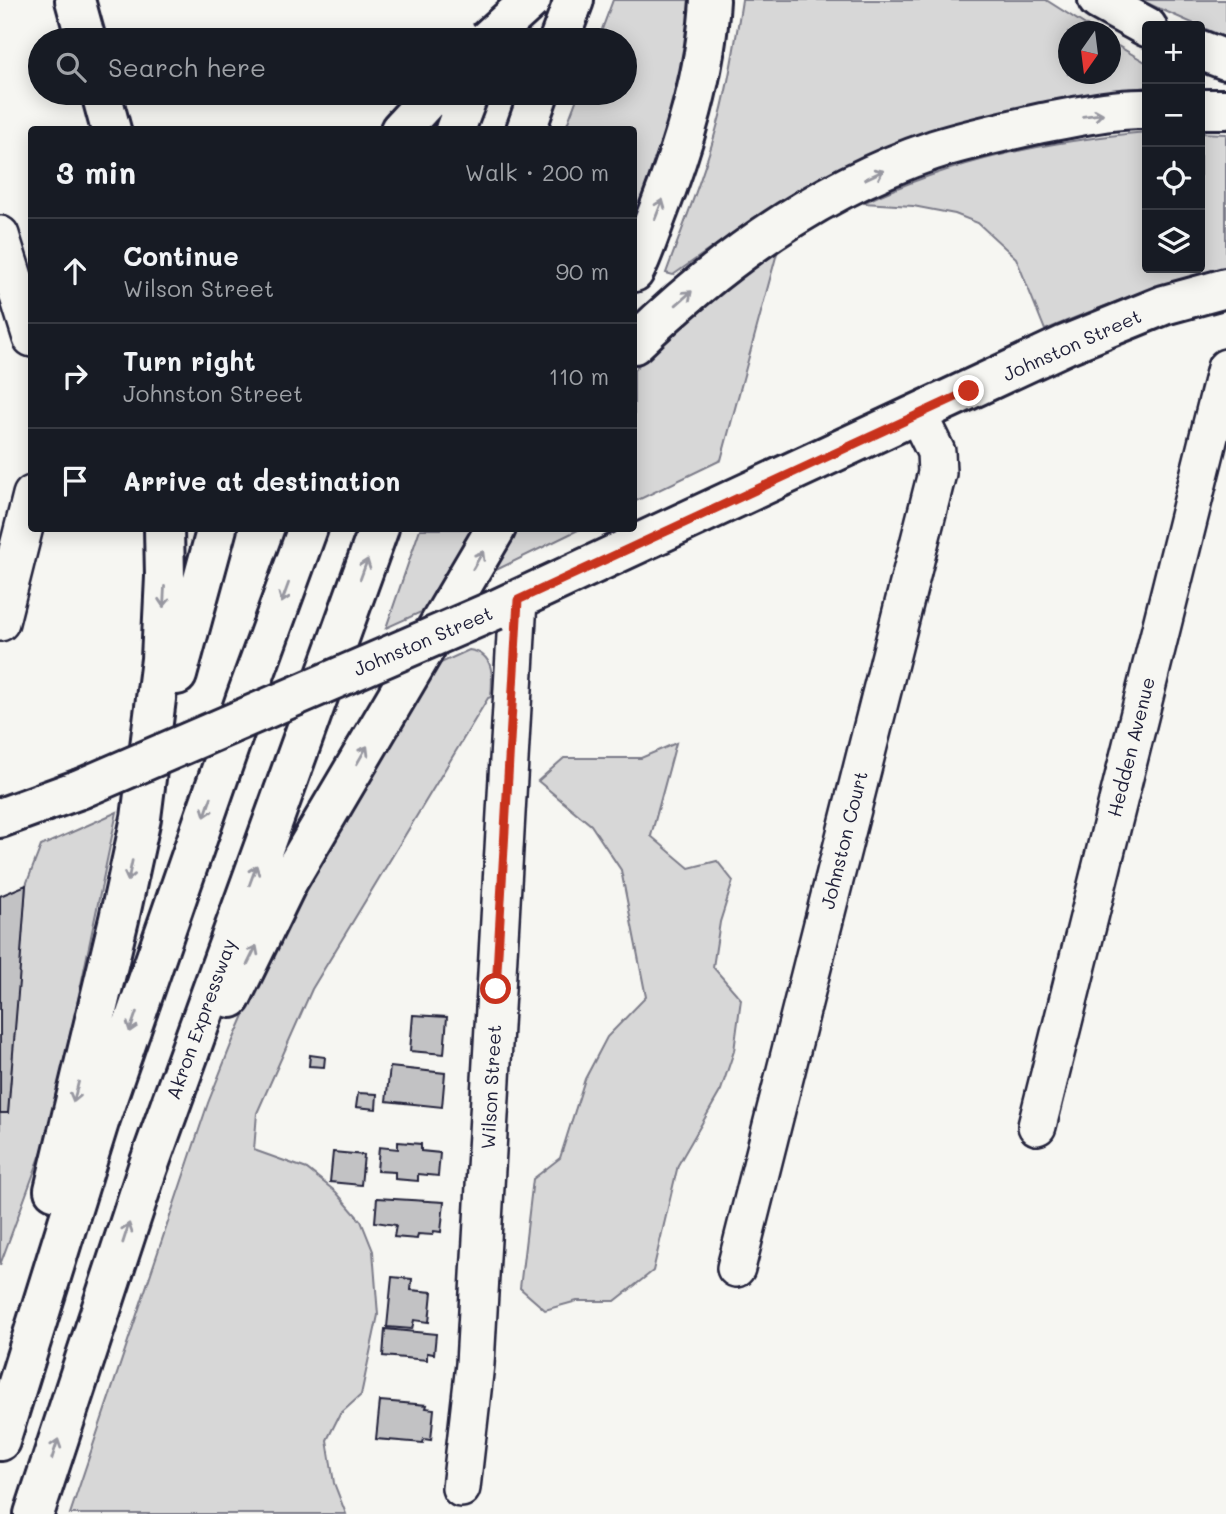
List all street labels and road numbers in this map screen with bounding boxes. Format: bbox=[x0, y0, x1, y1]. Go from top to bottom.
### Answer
street label: Johnston Street bbox=[999, 303, 1145, 386]
street label: Johnston Street bbox=[349, 600, 496, 681]
street label: Hedden Avenue bbox=[1101, 674, 1160, 820]
street label: Johnston Court bbox=[814, 768, 873, 912]
street label: Akron Expressway bbox=[160, 935, 241, 1103]
street label: Wilson Street bbox=[475, 1024, 506, 1150]

